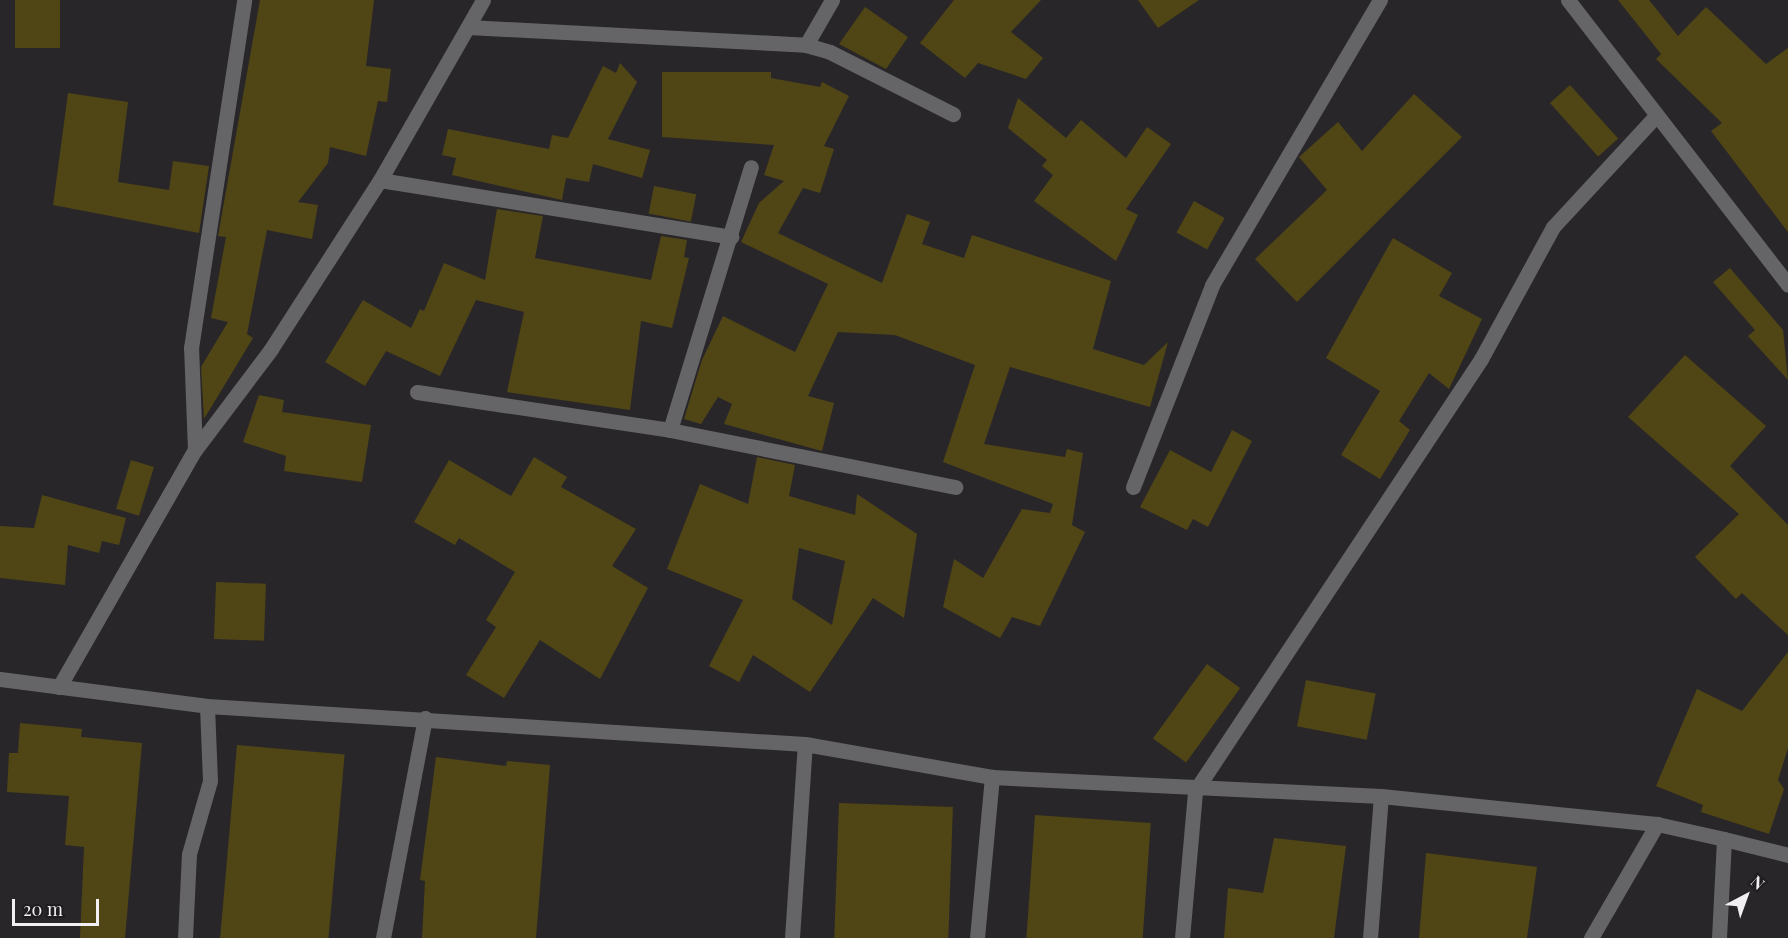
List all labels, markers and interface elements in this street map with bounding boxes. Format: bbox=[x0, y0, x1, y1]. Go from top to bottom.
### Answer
north arrow bbox=[1716, 866, 1776, 926]
text: N bbox=[1747, 870, 1769, 894]
scale bar bbox=[15, 887, 102, 925]
text: 20 m bbox=[23, 897, 63, 921]

